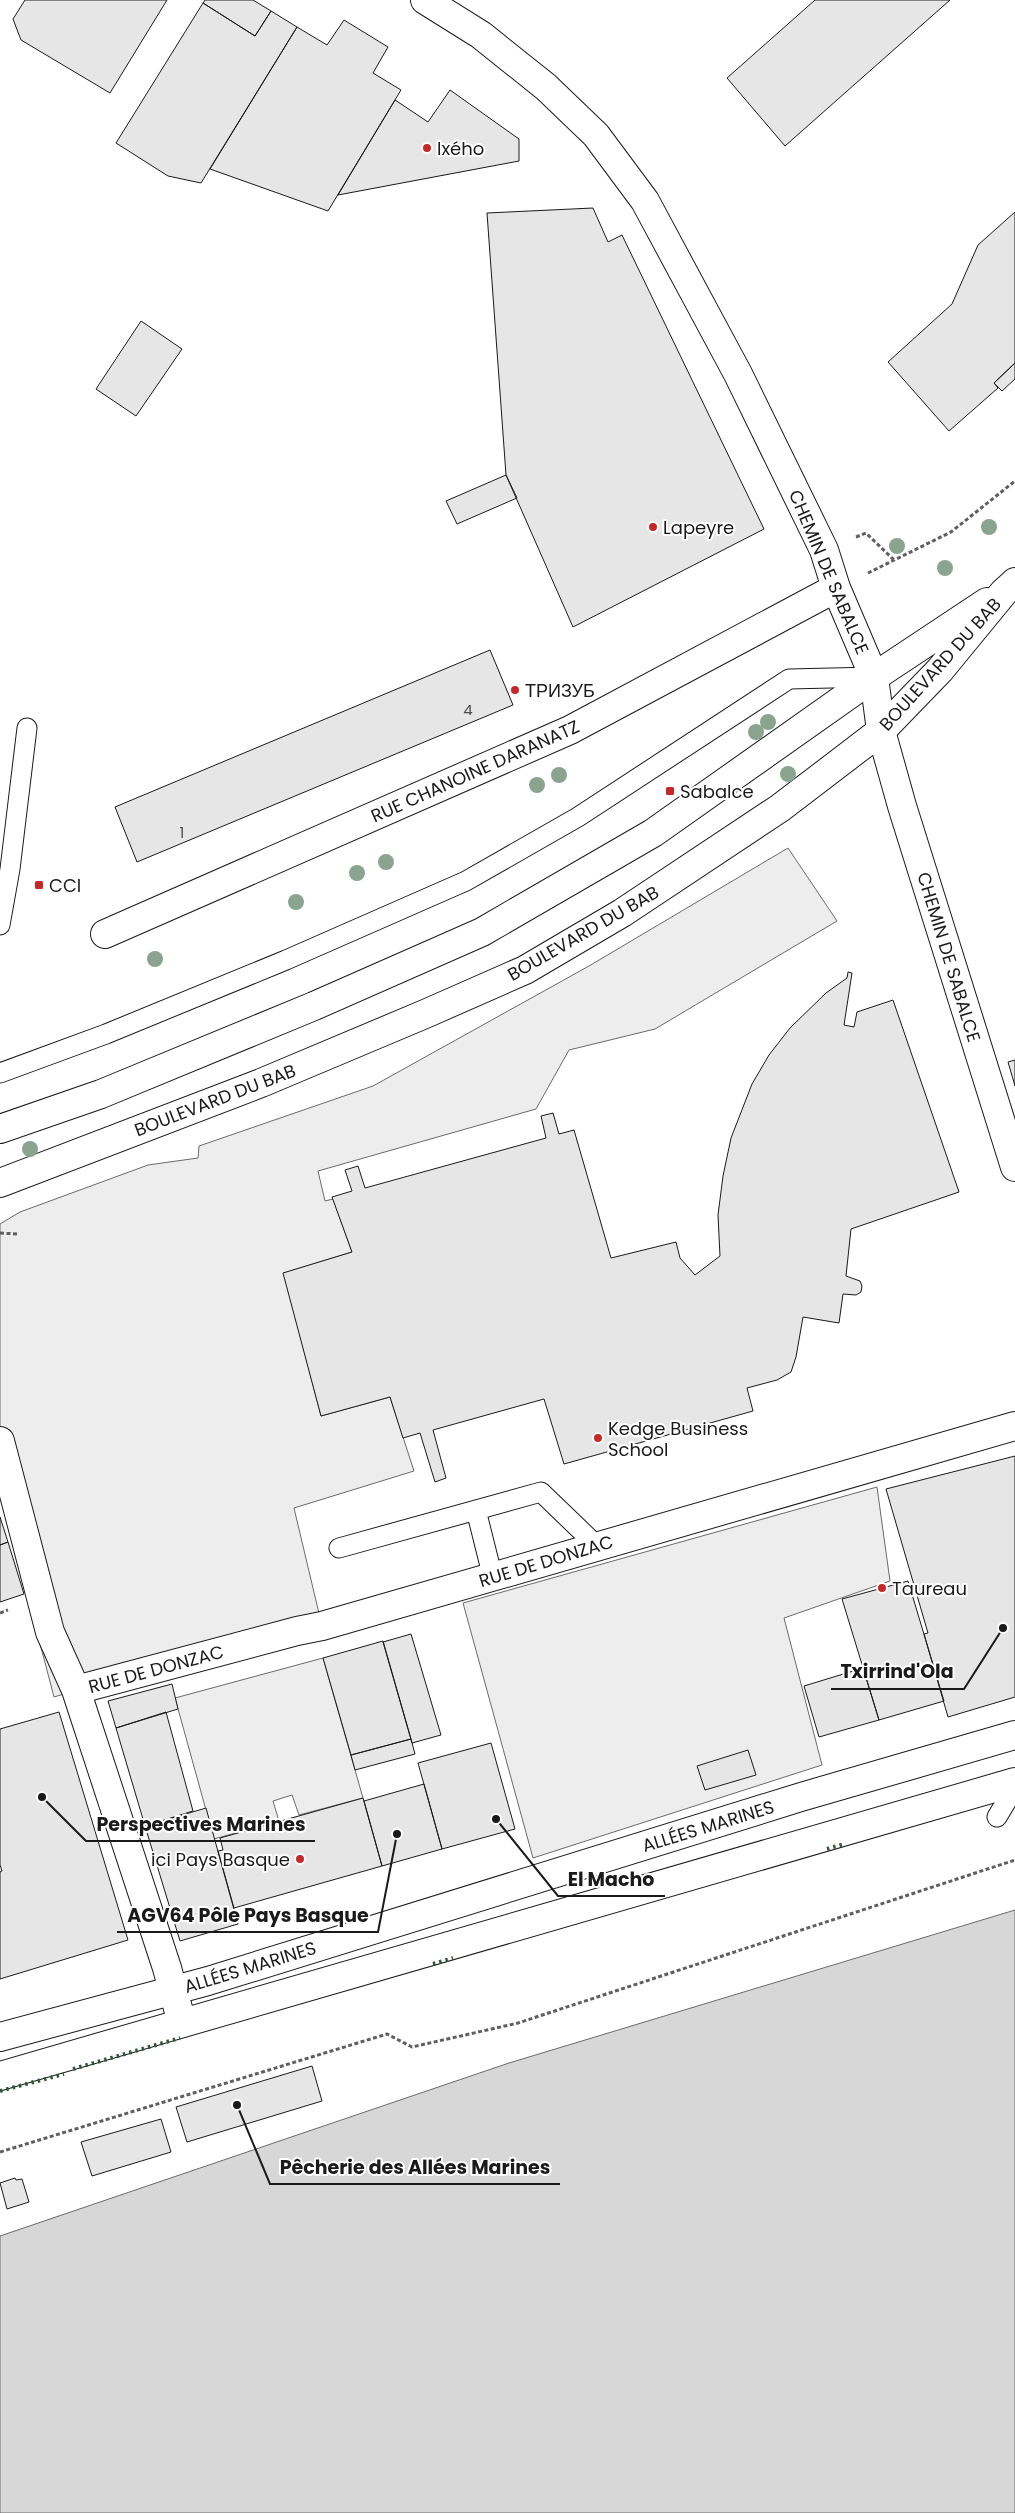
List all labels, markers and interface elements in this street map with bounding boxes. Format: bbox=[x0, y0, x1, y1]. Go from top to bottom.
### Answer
place label: Ixého bbox=[437, 136, 484, 161]
marker: Ixého bbox=[421, 142, 433, 154]
street label: CHEMIN DE SABALCE bbox=[783, 486, 875, 658]
place label: Lapeyre bbox=[663, 515, 734, 540]
marker: Lapeyre bbox=[647, 521, 659, 533]
street label: BOULEVARD DU BAB bbox=[874, 592, 1006, 736]
place label: ТРИЗУБ bbox=[525, 678, 595, 703]
marker: ТРИЗУБ bbox=[509, 684, 521, 696]
house number: 4 bbox=[463, 699, 473, 720]
street label: RUE CHANOINE DARANATZ bbox=[367, 714, 583, 828]
place label: Sabalce bbox=[680, 779, 754, 804]
marker: Sabalce bbox=[664, 785, 676, 797]
house number: 1 bbox=[180, 822, 184, 843]
street label: CHEMIN DE SABALCE bbox=[911, 869, 987, 1045]
place label: CCI bbox=[49, 873, 81, 898]
marker: CCI bbox=[33, 879, 45, 891]
street label: BOULEVARD DU BAB bbox=[503, 879, 663, 987]
street label: BOULEVARD DU BAB bbox=[131, 1058, 299, 1142]
place label: Kedge Business School bbox=[608, 1416, 748, 1462]
marker: Kedge Business School bbox=[592, 1432, 604, 1444]
street label: RUE DE DONZAC bbox=[476, 1529, 616, 1593]
place label: Taureau bbox=[892, 1576, 967, 1601]
marker: Taureau bbox=[876, 1582, 888, 1594]
street label: RUE DE DONZAC bbox=[86, 1639, 226, 1699]
callout: Txirrind'Ola bbox=[831, 1655, 964, 1689]
text: Txirrind'Ola bbox=[840, 1658, 954, 1685]
street label: ALLÉES MARINES bbox=[639, 1794, 777, 1858]
callout: Perspectives Marines bbox=[86, 1807, 315, 1841]
text: Perspectives Marines bbox=[96, 1811, 306, 1838]
place label: ici Pays Basque bbox=[151, 1847, 290, 1872]
marker: ici Pays Basque bbox=[294, 1853, 306, 1865]
callout: El Macho bbox=[558, 1862, 665, 1896]
text: El Macho bbox=[568, 1866, 654, 1893]
callout: AGV64 Pôle Pays Basque bbox=[117, 1898, 378, 1932]
text: AGV64 Pôle Pays Basque bbox=[127, 1902, 369, 1929]
street label: ALLÉES MARINES bbox=[181, 1935, 319, 1999]
callout: Pêcherie des Allées Marines bbox=[270, 2150, 560, 2184]
text: Pêcherie des Allées Marines bbox=[280, 2154, 550, 2181]

